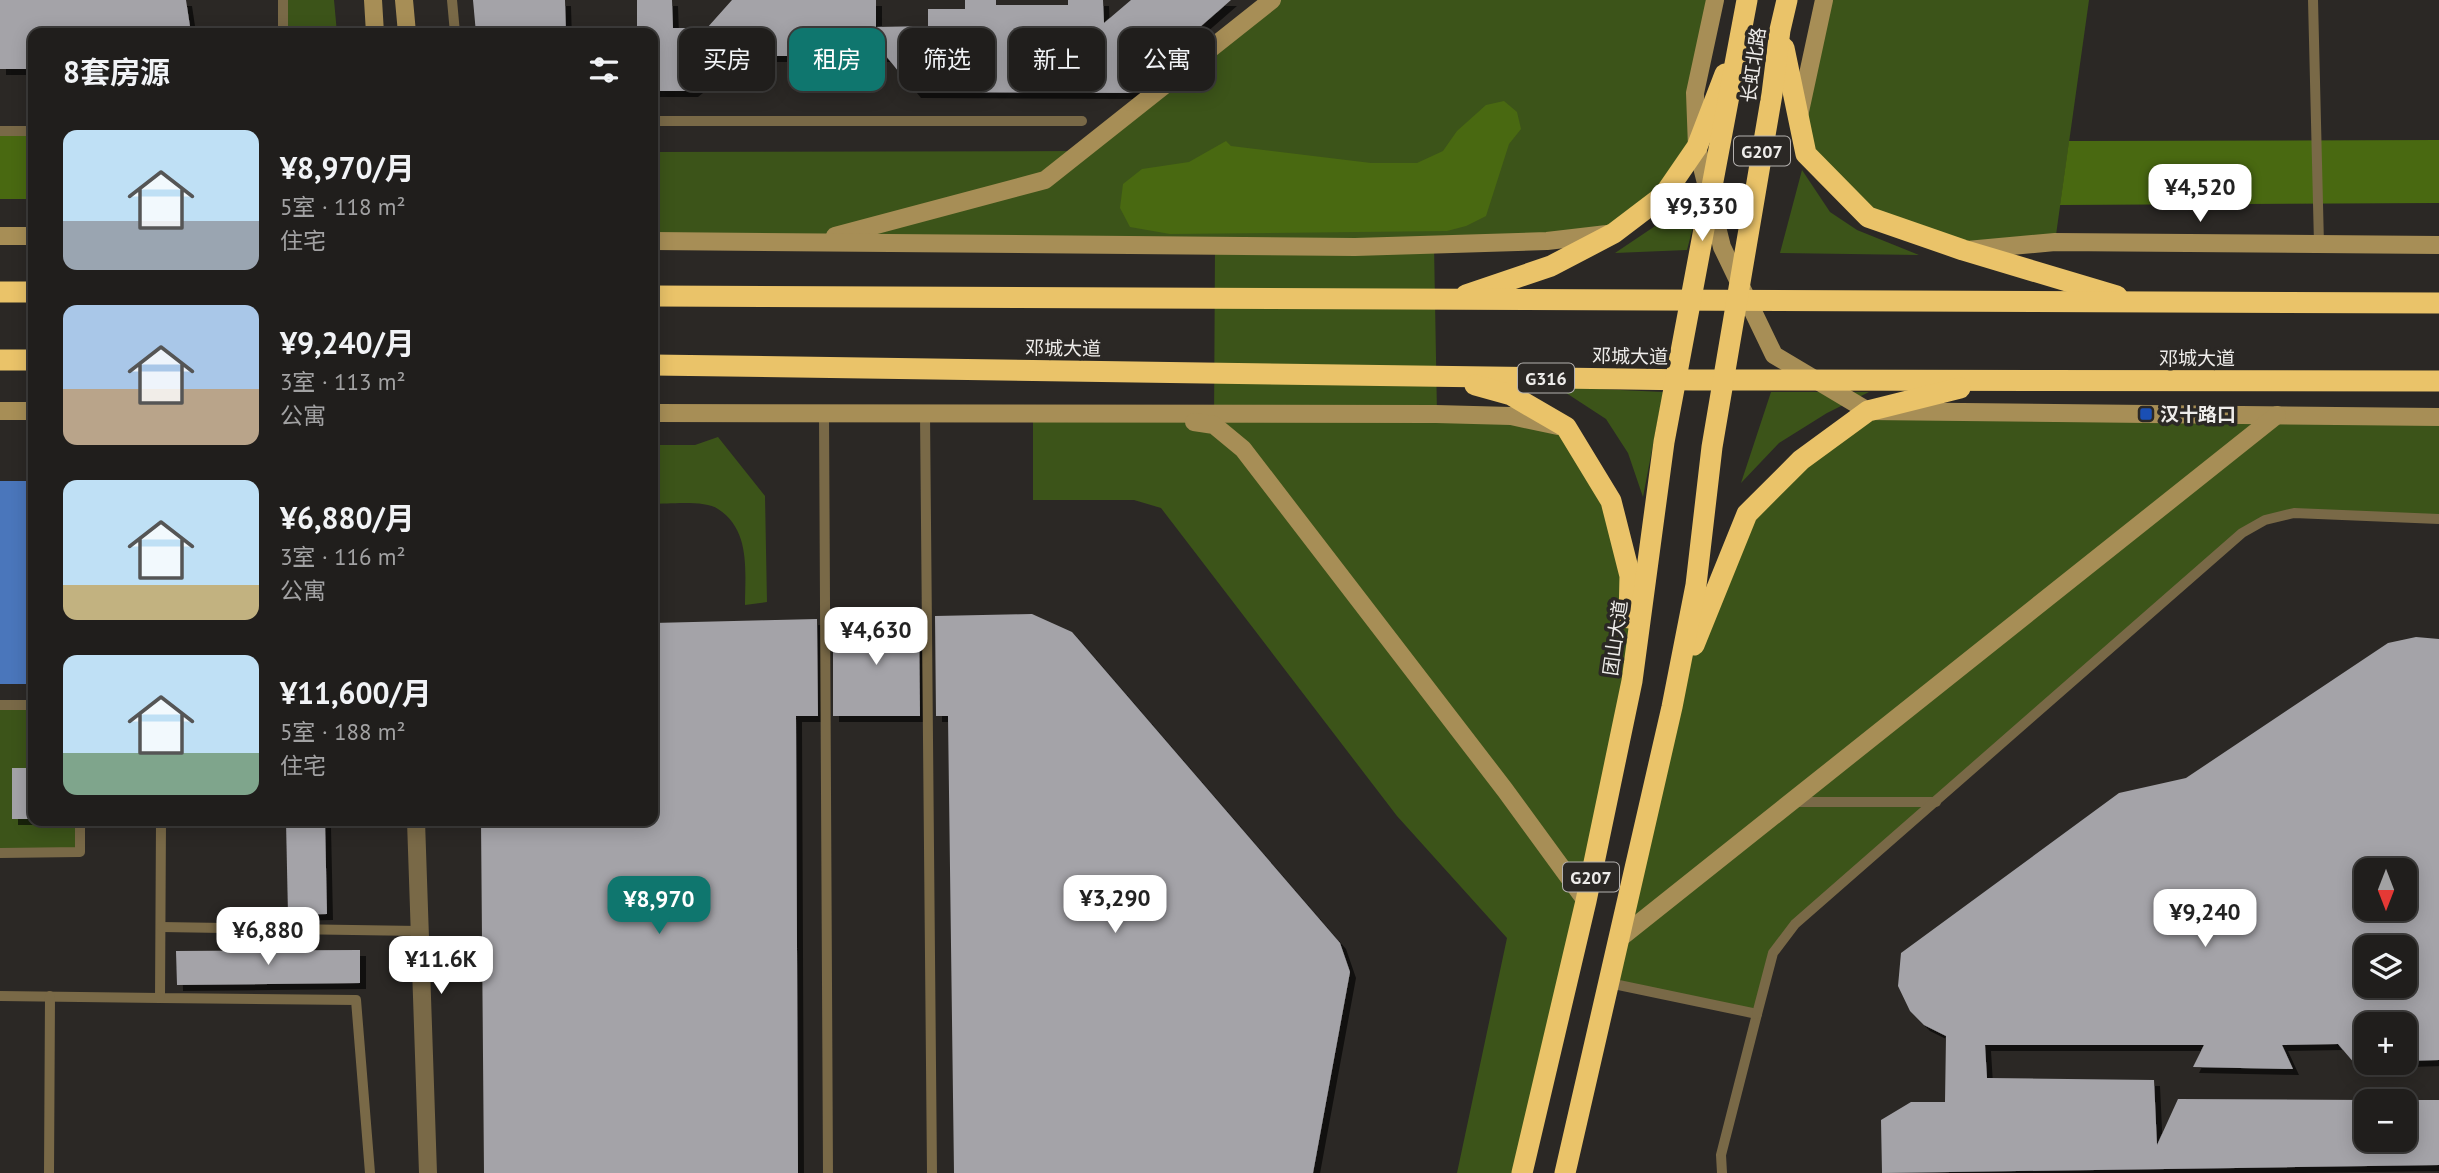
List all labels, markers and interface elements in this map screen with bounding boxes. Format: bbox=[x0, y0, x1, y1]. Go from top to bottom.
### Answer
street label: 长虹北路 bbox=[1736, 26, 1770, 104]
chip: 买房 bbox=[679, 28, 775, 91]
chip: 租房 bbox=[789, 28, 885, 91]
chip: 筛选 bbox=[899, 28, 995, 91]
chip: 新上 bbox=[1009, 28, 1105, 91]
chip: 公寓 bbox=[1119, 28, 1215, 91]
icon: filters bbox=[585, 51, 623, 89]
text: 8套房源 bbox=[63, 52, 170, 91]
road number: G207 bbox=[1734, 136, 1790, 166]
text: ¥8,970/月 bbox=[280, 148, 415, 187]
icon: home bbox=[119, 158, 203, 242]
pin: ¥4,520 bbox=[2143, 164, 2257, 224]
text: ¥4,520 bbox=[2164, 172, 2236, 201]
pin: ¥9,330 bbox=[1645, 184, 1759, 243]
text: ¥9,330 bbox=[1666, 191, 1738, 220]
text: 5室 · 118 m² bbox=[280, 192, 405, 221]
text: 住宅 bbox=[280, 226, 326, 255]
text: ¥9,240/月 bbox=[280, 323, 415, 362]
icon: home bbox=[119, 333, 203, 417]
street label: 邓城大道 bbox=[1025, 335, 1101, 361]
street label: 邓城大道 bbox=[1592, 343, 1668, 369]
street label: 邓城大道 bbox=[2159, 346, 2235, 370]
road number: G316 bbox=[1518, 364, 1574, 392]
text: 3室 · 113 m² bbox=[280, 367, 405, 396]
text: 公寓 bbox=[280, 401, 326, 430]
place label: 汉十路口 bbox=[2160, 402, 2236, 426]
marker: 汉十路口 bbox=[2138, 406, 2154, 422]
text: ¥6,880/月 bbox=[280, 498, 415, 537]
icon: home bbox=[119, 508, 203, 592]
text: 3室 · 116 m² bbox=[280, 542, 405, 571]
text: 公寓 bbox=[280, 576, 326, 605]
street label: 团山大道 bbox=[1598, 599, 1632, 677]
pin: ¥4,630 bbox=[819, 608, 933, 667]
text: ¥4,630 bbox=[840, 615, 912, 644]
text: ¥11,600/月 bbox=[280, 673, 432, 712]
icon: home bbox=[119, 683, 203, 767]
text: 5室 · 188 m² bbox=[280, 717, 405, 746]
text: 住宅 bbox=[280, 751, 326, 780]
north arrow bbox=[2354, 858, 2417, 920]
map controls bbox=[2354, 858, 2417, 1152]
road number: G207 bbox=[1563, 862, 1619, 892]
pin: ¥8,970 bbox=[602, 876, 716, 936]
pin: ¥3,290 bbox=[1058, 876, 1172, 935]
text: ¥3,290 bbox=[1079, 883, 1151, 912]
text: ¥8,970 bbox=[623, 884, 695, 913]
pin: ¥9,240 bbox=[2148, 890, 2262, 949]
text: ¥9,240 bbox=[2169, 897, 2241, 926]
pin: ¥6,880 bbox=[211, 908, 325, 967]
text: ¥6,880 bbox=[232, 915, 304, 944]
button: layers bbox=[2354, 935, 2417, 998]
pin: ¥11.6K bbox=[384, 936, 498, 996]
text: ¥11.6K bbox=[405, 944, 477, 973]
button: + bbox=[2354, 1012, 2417, 1075]
button: − bbox=[2354, 1089, 2417, 1152]

